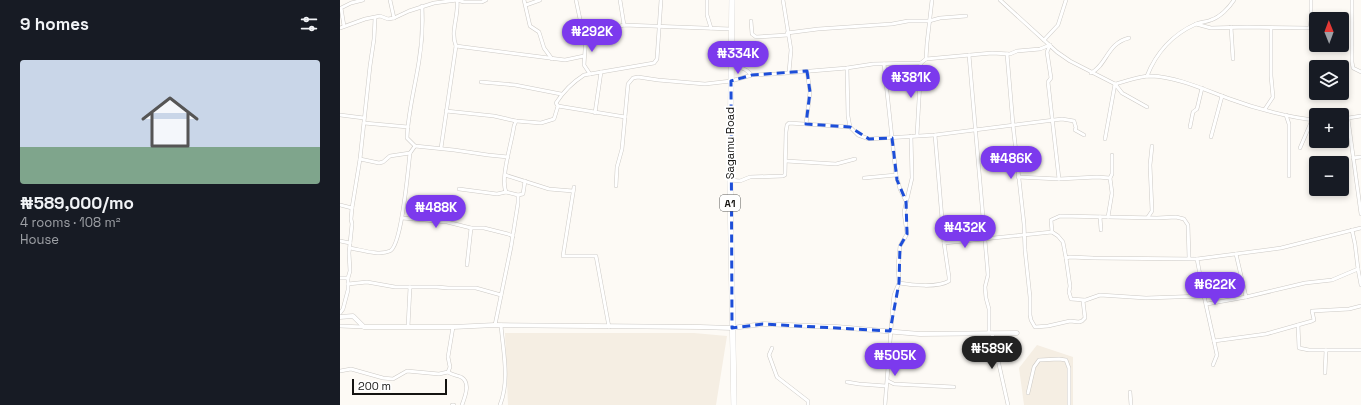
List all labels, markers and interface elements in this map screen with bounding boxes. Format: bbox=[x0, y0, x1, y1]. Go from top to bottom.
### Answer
north arrow bbox=[1309, 12, 1349, 52]
map controls bbox=[1309, 12, 1349, 196]
text: 9 homes bbox=[20, 13, 89, 35]
icon: filters bbox=[298, 13, 320, 35]
pin: ₦292K bbox=[564, 19, 620, 53]
text: ₦292K bbox=[571, 23, 613, 40]
pin: ₦334K bbox=[710, 41, 766, 75]
text: ₦334K bbox=[717, 45, 759, 62]
button: layers bbox=[1309, 60, 1349, 100]
pin: ₦381K bbox=[883, 65, 939, 99]
text: ₦381K bbox=[891, 69, 931, 86]
icon: home bbox=[134, 86, 206, 158]
street label: Sagamu Road bbox=[723, 107, 737, 179]
button: + bbox=[1309, 108, 1349, 148]
pin: ₦486K bbox=[983, 146, 1039, 180]
text: ₦486K bbox=[990, 150, 1032, 167]
button: − bbox=[1309, 156, 1349, 196]
text: ₦589,000/mo bbox=[20, 192, 134, 214]
pin: ₦488K bbox=[408, 195, 464, 229]
road number: A1 bbox=[720, 195, 740, 211]
text: ₦488K bbox=[415, 199, 457, 216]
text: 4 rooms · 108 m² bbox=[20, 214, 121, 231]
pin: ₦432K bbox=[937, 215, 993, 249]
text: ₦432K bbox=[944, 219, 986, 236]
text: House bbox=[20, 231, 59, 248]
pin: ₦622K bbox=[1187, 272, 1243, 306]
text: ₦622K bbox=[1194, 276, 1236, 293]
pin: ₦589K bbox=[964, 336, 1020, 370]
text: ₦589K bbox=[971, 340, 1013, 357]
pin: ₦505K bbox=[867, 343, 923, 377]
text: ₦505K bbox=[874, 347, 916, 364]
scale bar bbox=[352, 377, 447, 396]
text: 200 m bbox=[358, 379, 391, 393]

